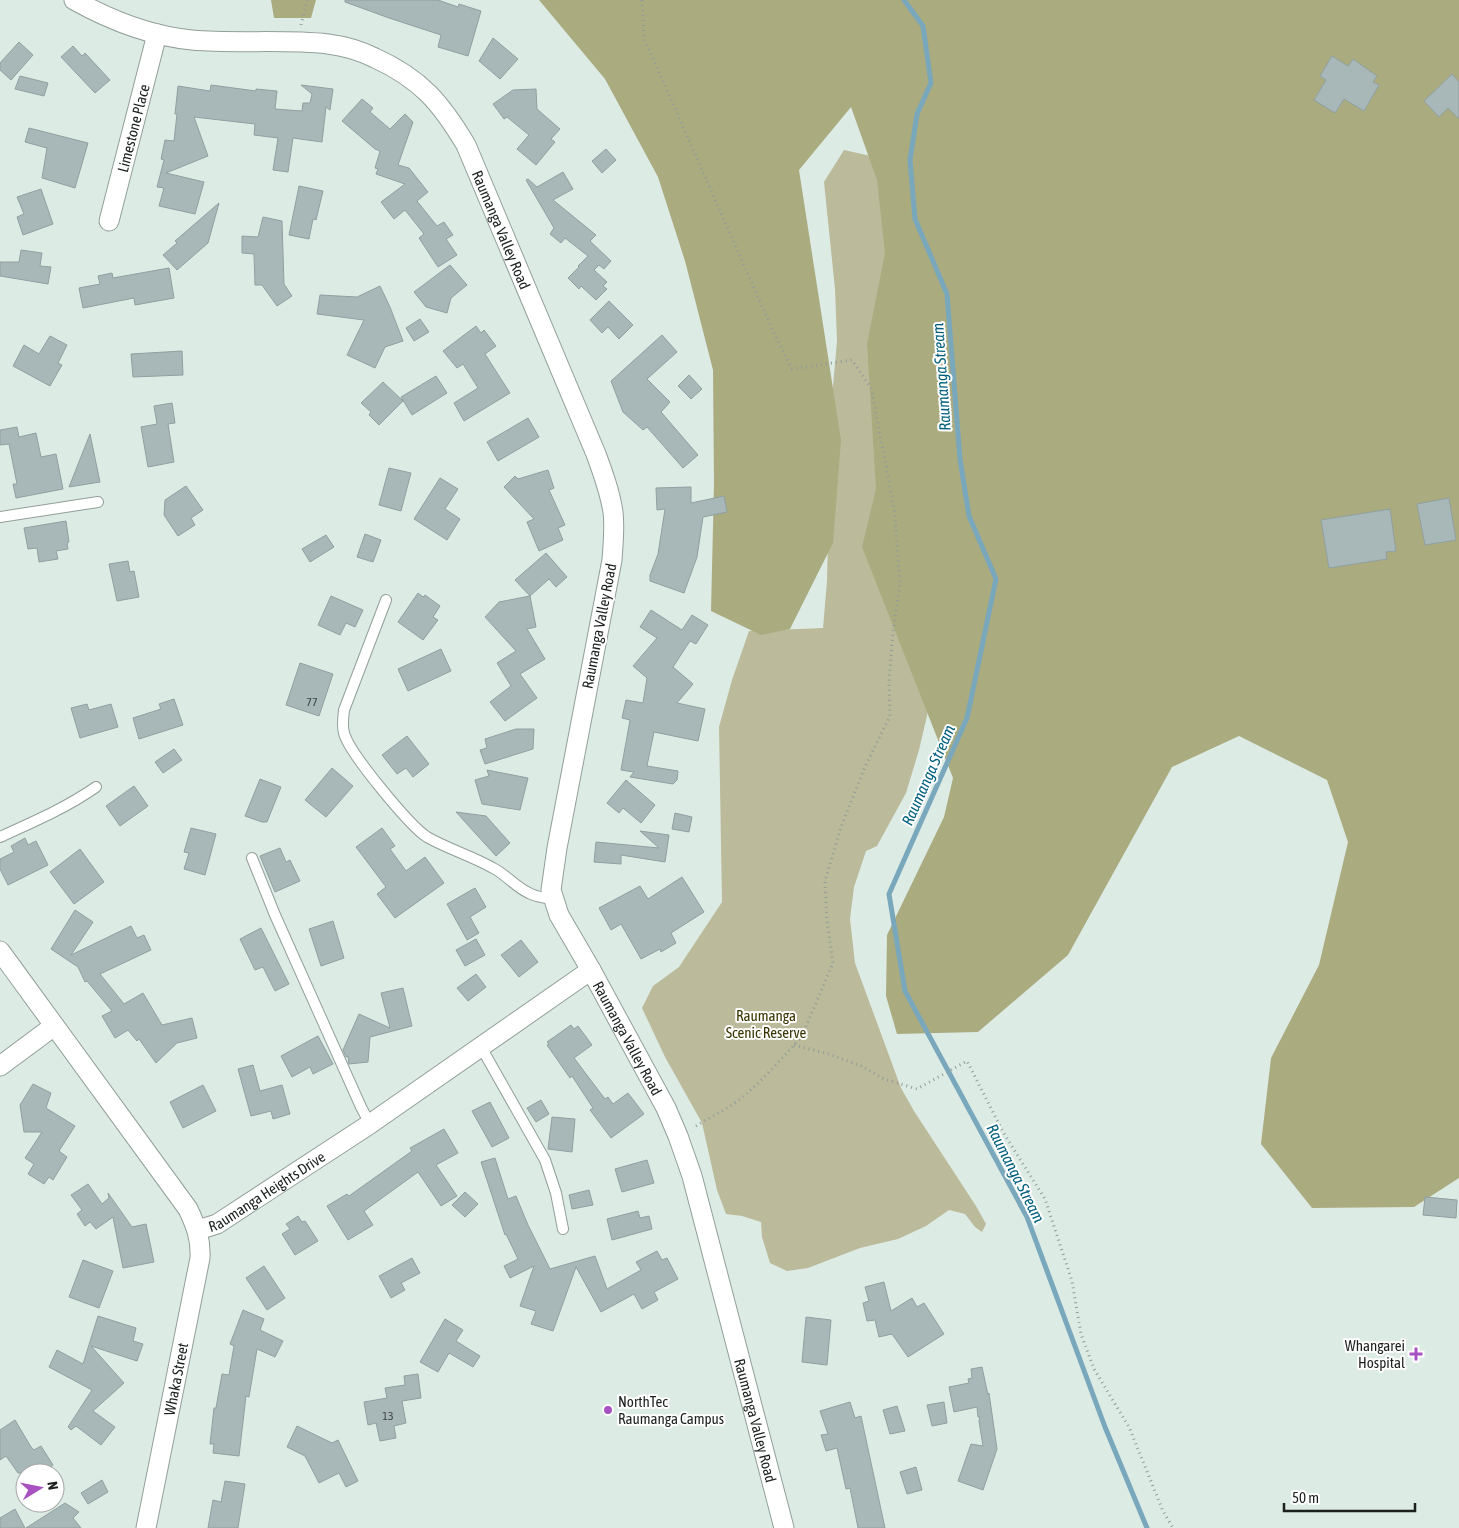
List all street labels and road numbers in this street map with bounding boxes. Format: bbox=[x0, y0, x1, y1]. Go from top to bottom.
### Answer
street label: Limestone Place bbox=[113, 82, 152, 174]
street label: Raumanga Valley Road bbox=[469, 168, 534, 292]
street label: Raumanga Valley Road bbox=[579, 562, 619, 690]
street label: Raumanga Valley Road bbox=[590, 978, 666, 1098]
street label: Raumanga Heights Drive bbox=[206, 1147, 328, 1235]
street label: Whaka Street bbox=[161, 1341, 191, 1417]
street label: Raumanga Valley Road bbox=[732, 1357, 780, 1484]

